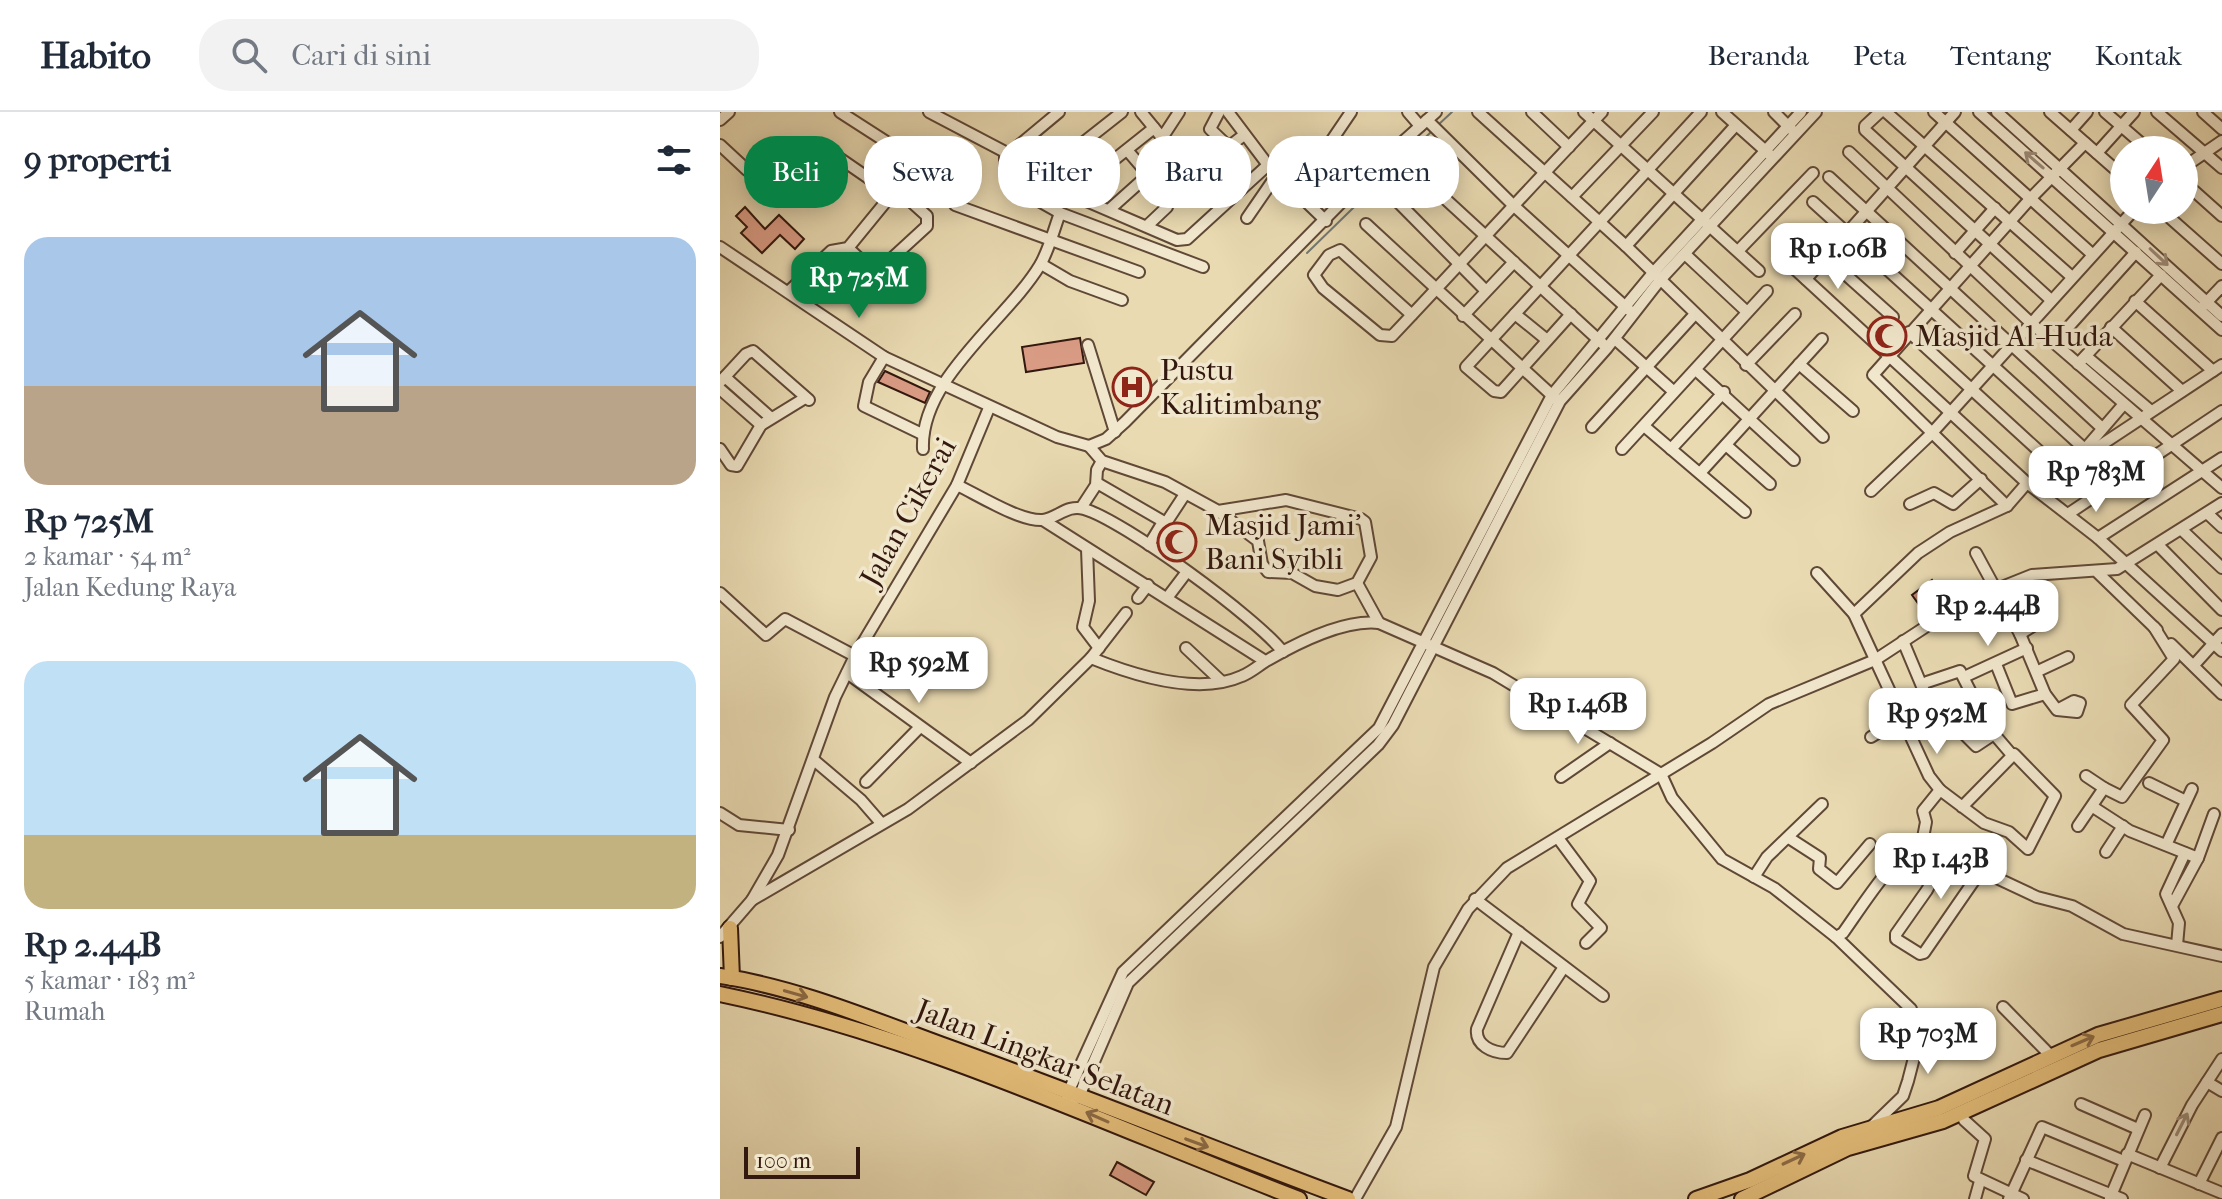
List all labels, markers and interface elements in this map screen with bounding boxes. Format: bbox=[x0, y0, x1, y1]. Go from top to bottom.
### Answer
search box bbox=[199, 19, 759, 91]
text: Habito bbox=[40, 33, 151, 78]
icon: search bbox=[227, 33, 271, 77]
text: Cari di sini bbox=[291, 38, 431, 73]
text: Beranda bbox=[1708, 39, 1809, 72]
text: Peta bbox=[1853, 39, 1906, 72]
text: Tentang bbox=[1950, 39, 2051, 72]
text: Kontak bbox=[2095, 39, 2182, 72]
chip: Beli bbox=[744, 136, 848, 208]
chip: Sewa bbox=[864, 136, 982, 208]
chip: Filter bbox=[998, 136, 1120, 208]
chip: Baru bbox=[1136, 136, 1251, 208]
chip: Apartemen bbox=[1267, 136, 1459, 208]
north arrow bbox=[2110, 136, 2198, 224]
map controls bbox=[2110, 136, 2198, 224]
icon: filters bbox=[652, 138, 696, 182]
text: 9 properti bbox=[24, 140, 171, 180]
one-way arrow bbox=[2024, 151, 2044, 169]
pin: Rp 1.06B bbox=[1755, 223, 1921, 291]
text: Rp 1.06B bbox=[1789, 233, 1887, 264]
one-way arrow bbox=[2149, 248, 2169, 267]
pin: Rp 725M bbox=[785, 252, 933, 320]
text: Rp 725M bbox=[809, 262, 909, 293]
icon: home bbox=[288, 289, 432, 433]
mosque icon: Masjid Al-Huda bbox=[1866, 315, 1908, 357]
place label: Masjid Al-Huda bbox=[1915, 319, 2114, 354]
place label: Pustu Kalitimbang bbox=[1160, 353, 1321, 422]
hospital icon: Pustu Kalitimbang bbox=[1111, 366, 1153, 408]
street label: Jalan Cikerai bbox=[852, 432, 964, 595]
pin: Rp 783M bbox=[2022, 446, 2170, 514]
text: Rp 783M bbox=[2047, 456, 2145, 487]
text: Rp 725M bbox=[24, 501, 154, 541]
place label: Masjid Jami' Bani Syibli bbox=[1205, 508, 1361, 577]
mosque icon: Masjid Jami' Bani Syibli bbox=[1156, 521, 1198, 563]
text: 2 kamar · 54 m² bbox=[24, 541, 191, 572]
text: Jalan Kedung Raya bbox=[24, 572, 236, 603]
pin: Rp 2.44B bbox=[1905, 580, 2071, 648]
text: Rp 2.44B bbox=[1935, 590, 2041, 621]
pin: Rp 592M bbox=[845, 637, 993, 705]
text: Rp 592M bbox=[869, 647, 969, 678]
pin: Rp 1.46B bbox=[1495, 678, 1661, 746]
text: Rp 1.46B bbox=[1528, 688, 1628, 719]
pin: Rp 952M bbox=[1863, 688, 2011, 756]
text: Rp 952M bbox=[1887, 698, 1987, 729]
icon: home bbox=[288, 713, 432, 857]
pin: Rp 1.43B bbox=[1858, 833, 2024, 901]
text: Rp 1.43B bbox=[1893, 843, 1989, 874]
text: Rp 2.44B bbox=[24, 925, 162, 965]
text: 5 kamar · 183 m² bbox=[24, 965, 195, 996]
one-way arrow bbox=[782, 987, 808, 1002]
street label: Jalan Lingkar Selatan bbox=[909, 991, 1179, 1123]
text: Rumah bbox=[24, 996, 105, 1027]
pin: Rp 703M bbox=[1854, 1008, 2002, 1076]
text: Rp 703M bbox=[1878, 1018, 1978, 1049]
one-way arrow bbox=[2070, 1033, 2095, 1048]
one-way arrow bbox=[1085, 1109, 1110, 1124]
one-way arrow bbox=[2175, 1113, 2190, 1137]
one-way arrow bbox=[1184, 1137, 1209, 1151]
scale bar bbox=[744, 1143, 860, 1179]
text: 100 m bbox=[756, 1148, 811, 1174]
one-way arrow bbox=[1782, 1151, 1806, 1166]

